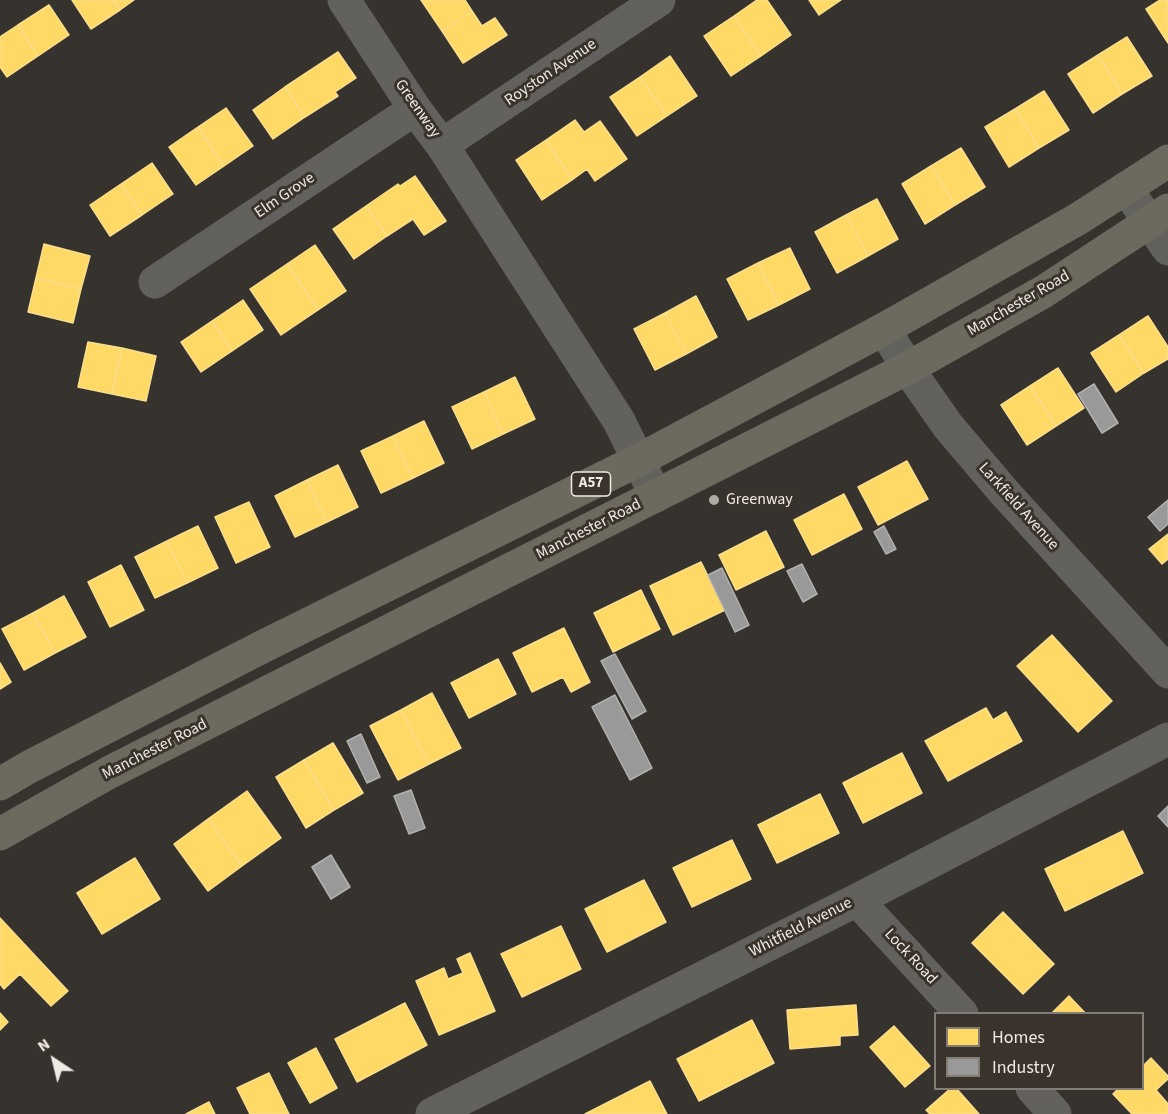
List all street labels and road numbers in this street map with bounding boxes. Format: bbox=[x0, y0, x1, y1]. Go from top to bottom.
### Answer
street label: Royston Avenue bbox=[501, 35, 601, 111]
street label: Greenway bbox=[390, 76, 444, 142]
street label: Elm Grove bbox=[251, 169, 319, 223]
street label: Manchester Road bbox=[964, 267, 1074, 341]
street label: Larkfield Avenue bbox=[974, 459, 1062, 555]
road number: A57 bbox=[572, 472, 610, 496]
street label: Manchester Road bbox=[533, 495, 645, 565]
street label: Manchester Road bbox=[99, 715, 211, 785]
street label: Whitfield Avenue bbox=[747, 894, 855, 962]
street label: Lock Road bbox=[879, 925, 941, 989]

